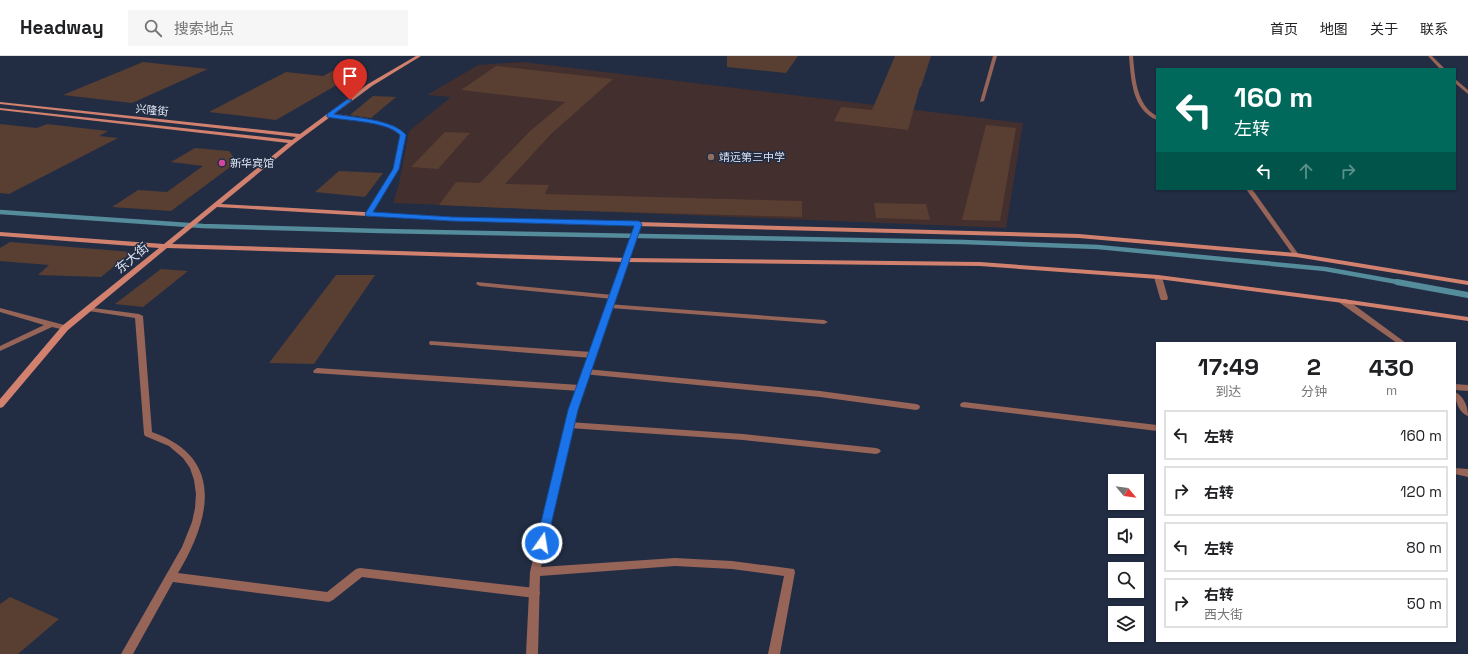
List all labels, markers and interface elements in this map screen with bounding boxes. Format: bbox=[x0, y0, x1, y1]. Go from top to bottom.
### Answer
search box bbox=[128, 10, 408, 46]
text: Headway bbox=[20, 15, 104, 40]
icon: search bbox=[142, 17, 164, 39]
text: 搜索地点 bbox=[174, 19, 234, 38]
text: 首页 bbox=[1270, 20, 1298, 38]
text: 地图 bbox=[1320, 20, 1348, 38]
text: 关于 bbox=[1370, 20, 1398, 38]
text: 联系 bbox=[1420, 20, 1448, 38]
pin bbox=[333, 59, 367, 100]
icon: arrive bbox=[339, 65, 361, 87]
text: 160 m bbox=[1234, 79, 1313, 115]
icon: left bbox=[1168, 84, 1220, 136]
street label: 兴隆街 bbox=[135, 101, 169, 119]
text: 左转 bbox=[1234, 117, 1270, 140]
place label: 靖远第三中学 bbox=[719, 150, 785, 164]
marker: 靖远第三中学 bbox=[706, 152, 716, 162]
place label: 新华宾馆 bbox=[230, 156, 274, 170]
marker: 新华宾馆 bbox=[217, 158, 227, 168]
icon: left bbox=[1253, 160, 1275, 182]
icon: ahead bbox=[1295, 160, 1317, 182]
icon: right bbox=[1337, 160, 1359, 182]
street label: 东大街 bbox=[112, 239, 152, 277]
text: 17:49 bbox=[1198, 351, 1259, 382]
text: 2 bbox=[1307, 351, 1321, 382]
text: 430 bbox=[1369, 352, 1414, 383]
text: m bbox=[1386, 382, 1397, 399]
text: 到达 bbox=[1215, 383, 1241, 400]
text: 分钟 bbox=[1301, 383, 1327, 400]
icon: left bbox=[1170, 424, 1192, 446]
text: 160 m bbox=[1400, 426, 1442, 445]
text: 左转 bbox=[1204, 427, 1234, 446]
north arrow bbox=[1108, 474, 1144, 510]
map controls bbox=[1108, 474, 1144, 642]
icon: right bbox=[1170, 480, 1192, 502]
text: 120 m bbox=[1400, 482, 1442, 501]
text: 右转 bbox=[1204, 483, 1234, 502]
button: sound bbox=[1108, 518, 1144, 554]
position arrow bbox=[521, 522, 563, 564]
icon: left bbox=[1170, 536, 1192, 558]
text: 80 m bbox=[1406, 538, 1442, 557]
text: 左转 bbox=[1204, 539, 1234, 558]
button: search bbox=[1108, 562, 1144, 598]
text: 右转 bbox=[1204, 585, 1234, 604]
icon: right bbox=[1170, 592, 1192, 614]
text: 50 m bbox=[1407, 594, 1442, 613]
button: layers bbox=[1108, 606, 1144, 642]
text: 西大街 bbox=[1204, 606, 1243, 623]

